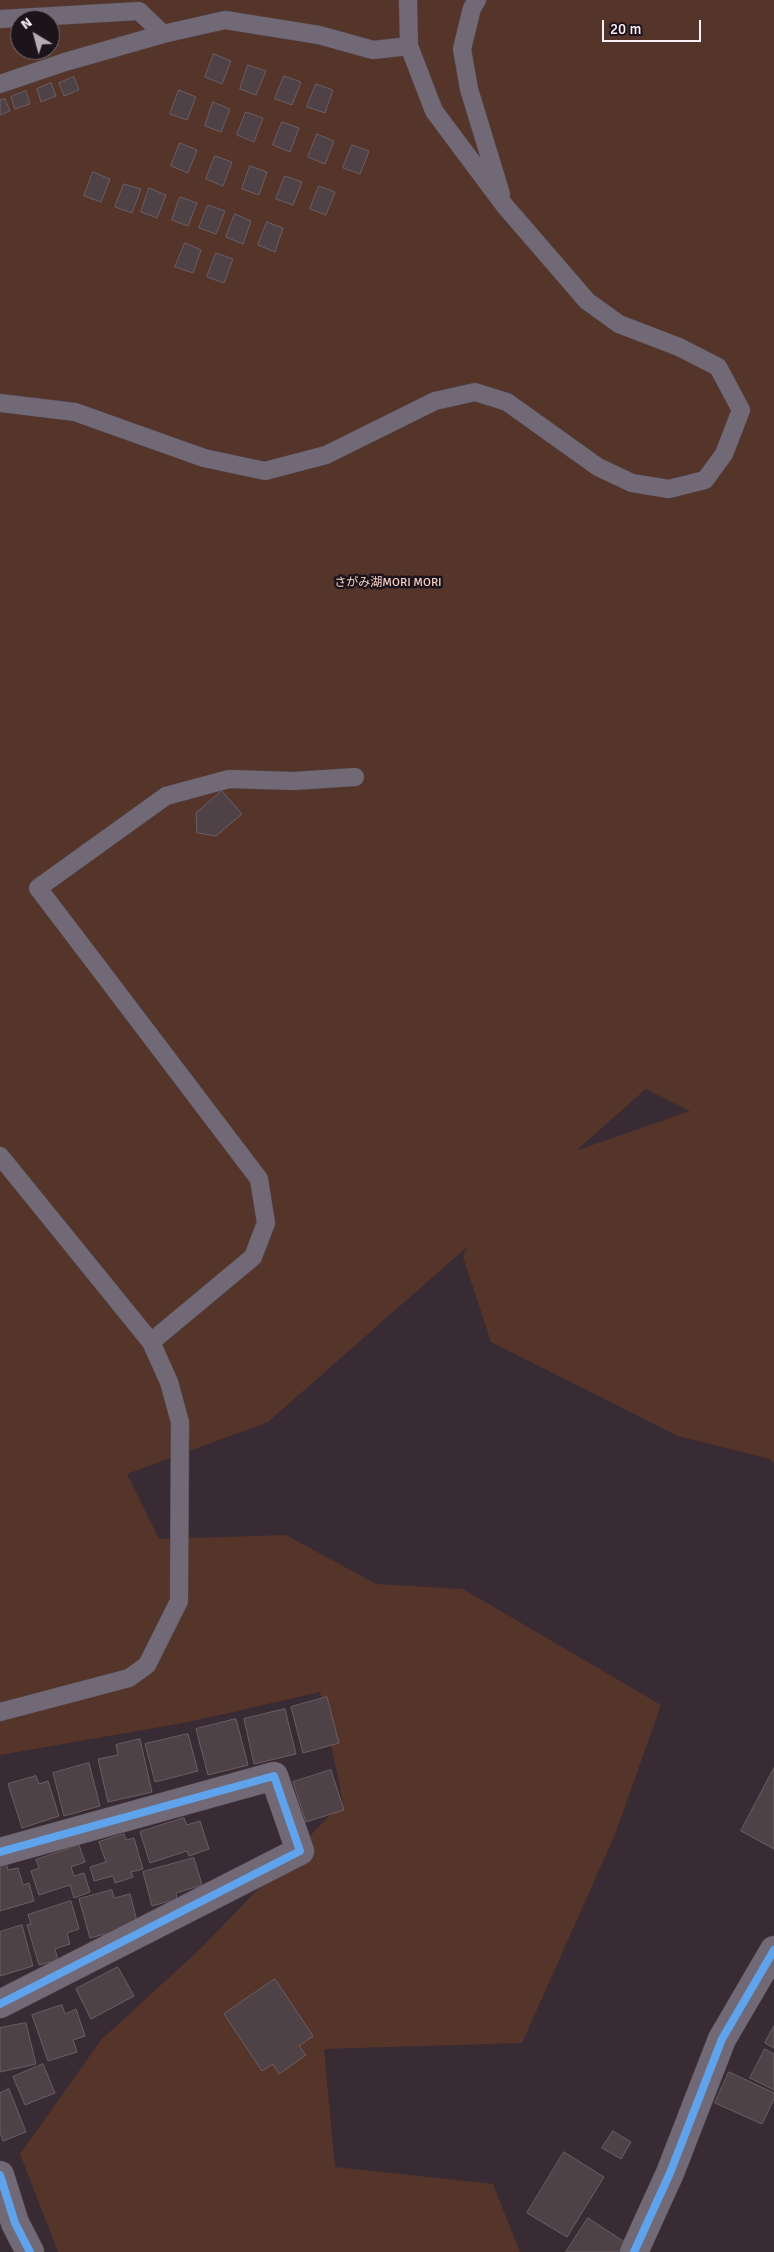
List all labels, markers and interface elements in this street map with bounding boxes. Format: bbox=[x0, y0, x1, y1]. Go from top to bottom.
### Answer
north arrow bbox=[10, 10, 60, 60]
scale bar bbox=[604, 10, 703, 42]
text: N bbox=[17, 14, 35, 33]
text: 20 m bbox=[610, 20, 641, 38]
park label: さがみ湖MORI MORI bbox=[334, 576, 442, 590]

